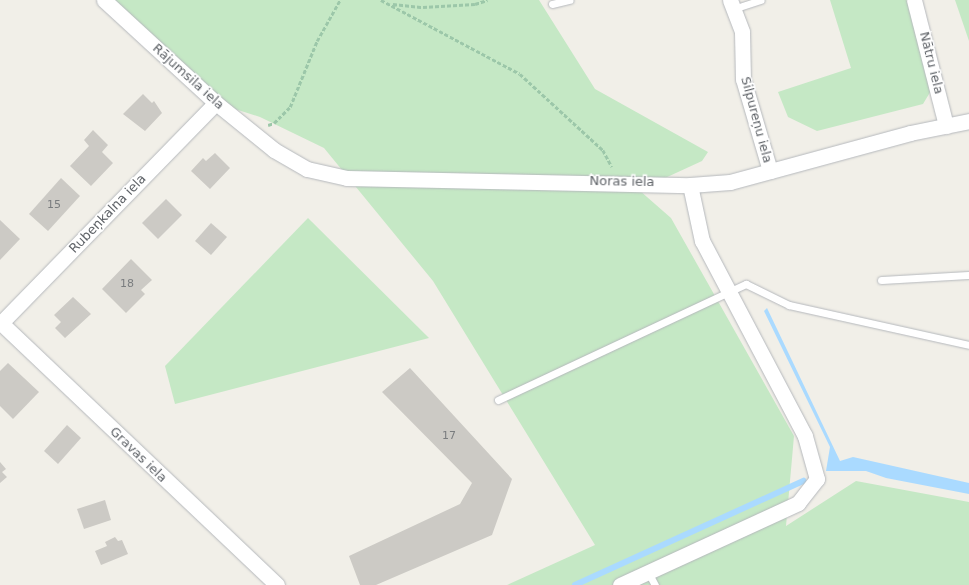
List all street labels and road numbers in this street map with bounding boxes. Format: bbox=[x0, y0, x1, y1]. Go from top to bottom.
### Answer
street label: Nātru iela bbox=[916, 30, 946, 96]
street label: Rājumsila iela bbox=[149, 41, 227, 113]
street label: Silpureņu iela bbox=[737, 75, 775, 165]
street label: Rubeņkalna iela bbox=[66, 171, 150, 257]
street label: Noras iela bbox=[589, 174, 655, 190]
street label: Gravas iela bbox=[106, 424, 170, 486]

